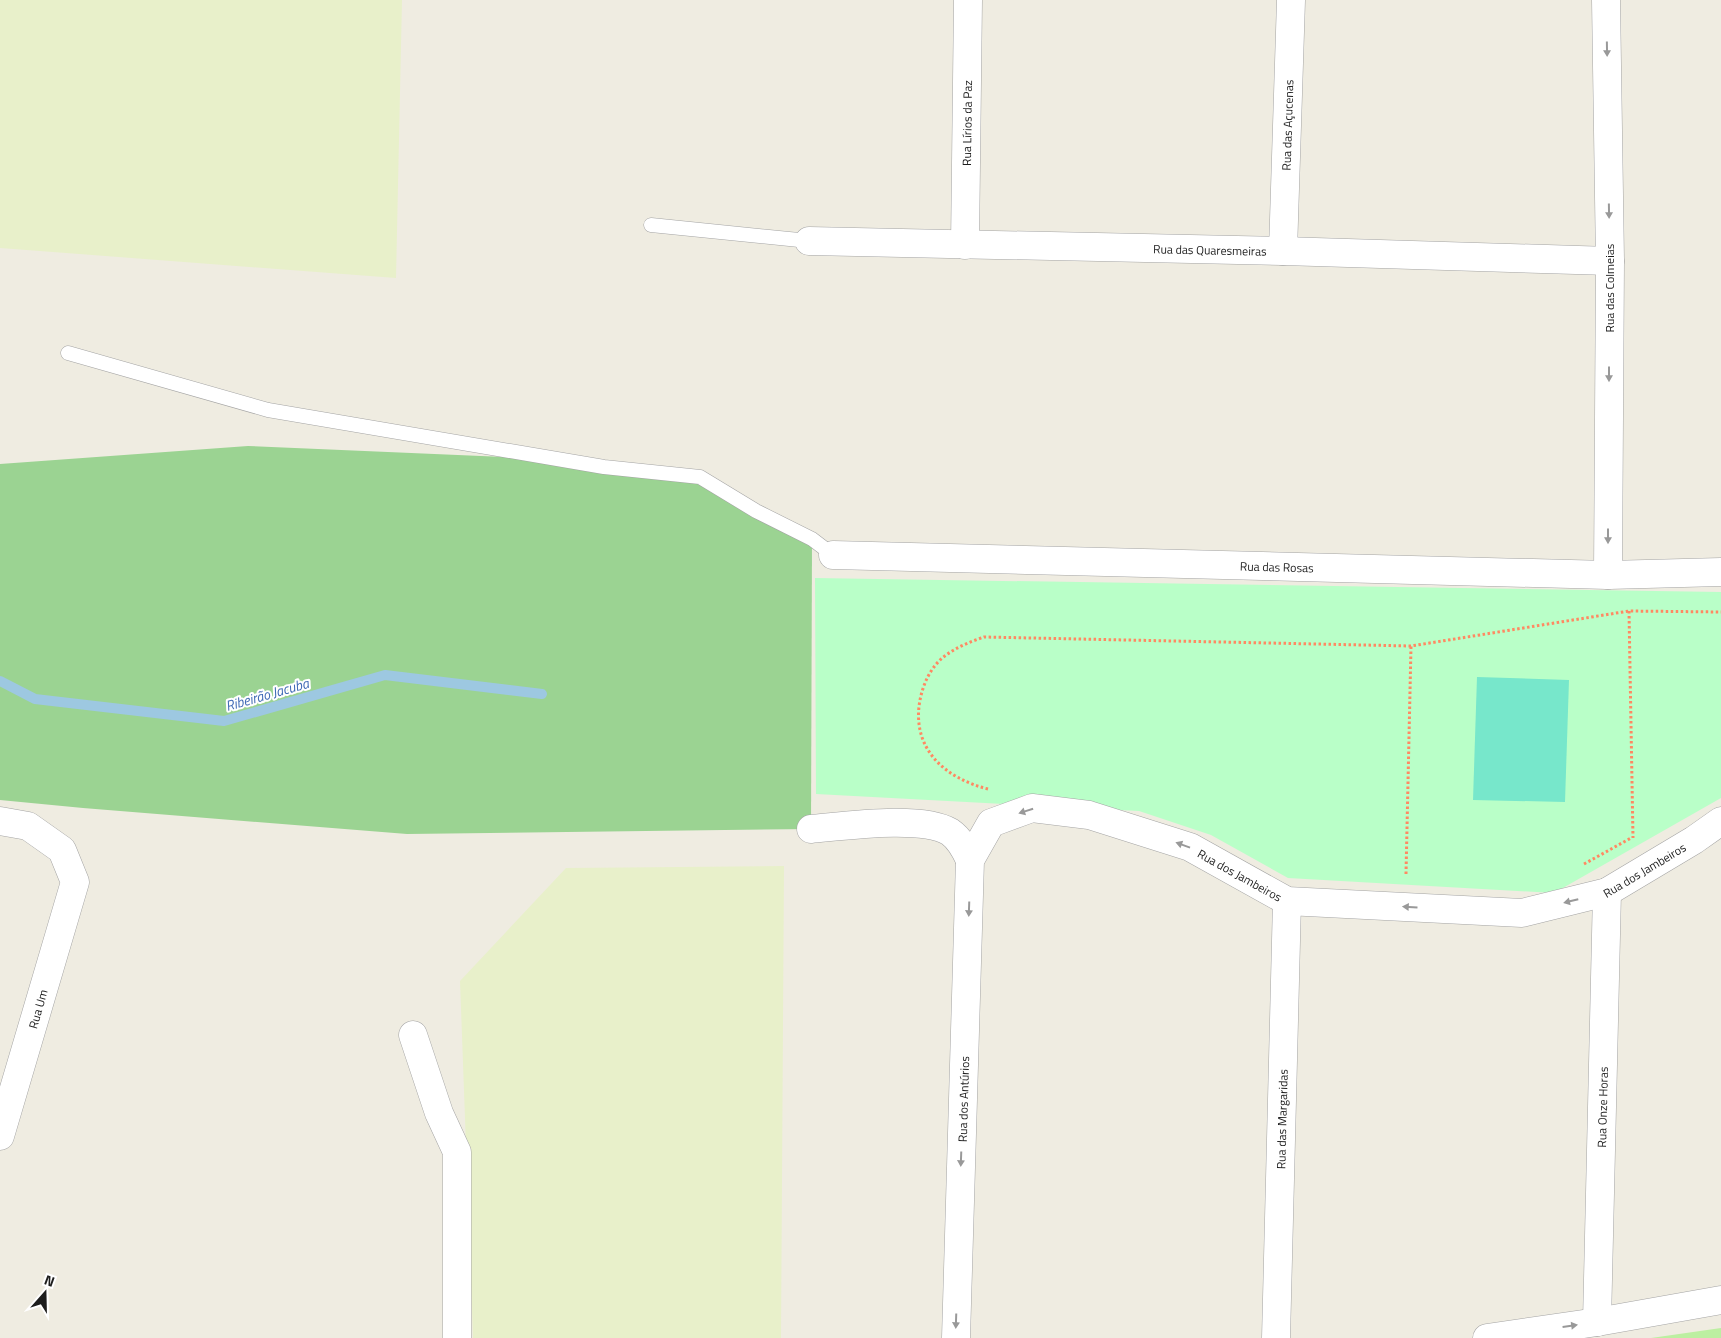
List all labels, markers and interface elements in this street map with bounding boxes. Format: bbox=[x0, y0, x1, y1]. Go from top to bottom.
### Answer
one-way arrow bbox=[1603, 41, 1611, 57]
street label: Rua das Açucenas bbox=[1276, 79, 1298, 171]
street label: Rua Lírios da Paz bbox=[956, 80, 977, 166]
one-way arrow bbox=[1605, 203, 1613, 219]
street label: Rua das Quaresmeiras bbox=[1153, 239, 1267, 260]
street label: Rua das Colmeias bbox=[1600, 243, 1619, 332]
one-way arrow bbox=[1605, 366, 1613, 382]
one-way arrow bbox=[1604, 528, 1612, 544]
street label: Rua das Rosas bbox=[1240, 556, 1314, 577]
water label: Ribeirão Jacuba bbox=[223, 672, 312, 716]
one-way arrow bbox=[1018, 808, 1033, 815]
street label: Rua dos Jambeiros bbox=[1599, 837, 1690, 902]
one-way arrow bbox=[1175, 841, 1190, 848]
street label: Rua dos Jambeiros bbox=[1194, 844, 1286, 906]
one-way arrow bbox=[1564, 897, 1579, 905]
one-way arrow bbox=[964, 901, 972, 917]
one-way arrow bbox=[1402, 903, 1418, 911]
street label: Rua Um bbox=[23, 987, 53, 1031]
street label: Rua dos Antúrios bbox=[952, 1055, 974, 1142]
street label: Rua Onze Horas bbox=[1592, 1066, 1612, 1148]
street label: Rua das Margaridas bbox=[1271, 1068, 1292, 1169]
one-way arrow bbox=[957, 1151, 965, 1167]
north arrow bbox=[20, 1268, 70, 1318]
text: N bbox=[41, 1269, 58, 1292]
one-way arrow bbox=[952, 1313, 960, 1329]
one-way arrow bbox=[1562, 1322, 1578, 1330]

